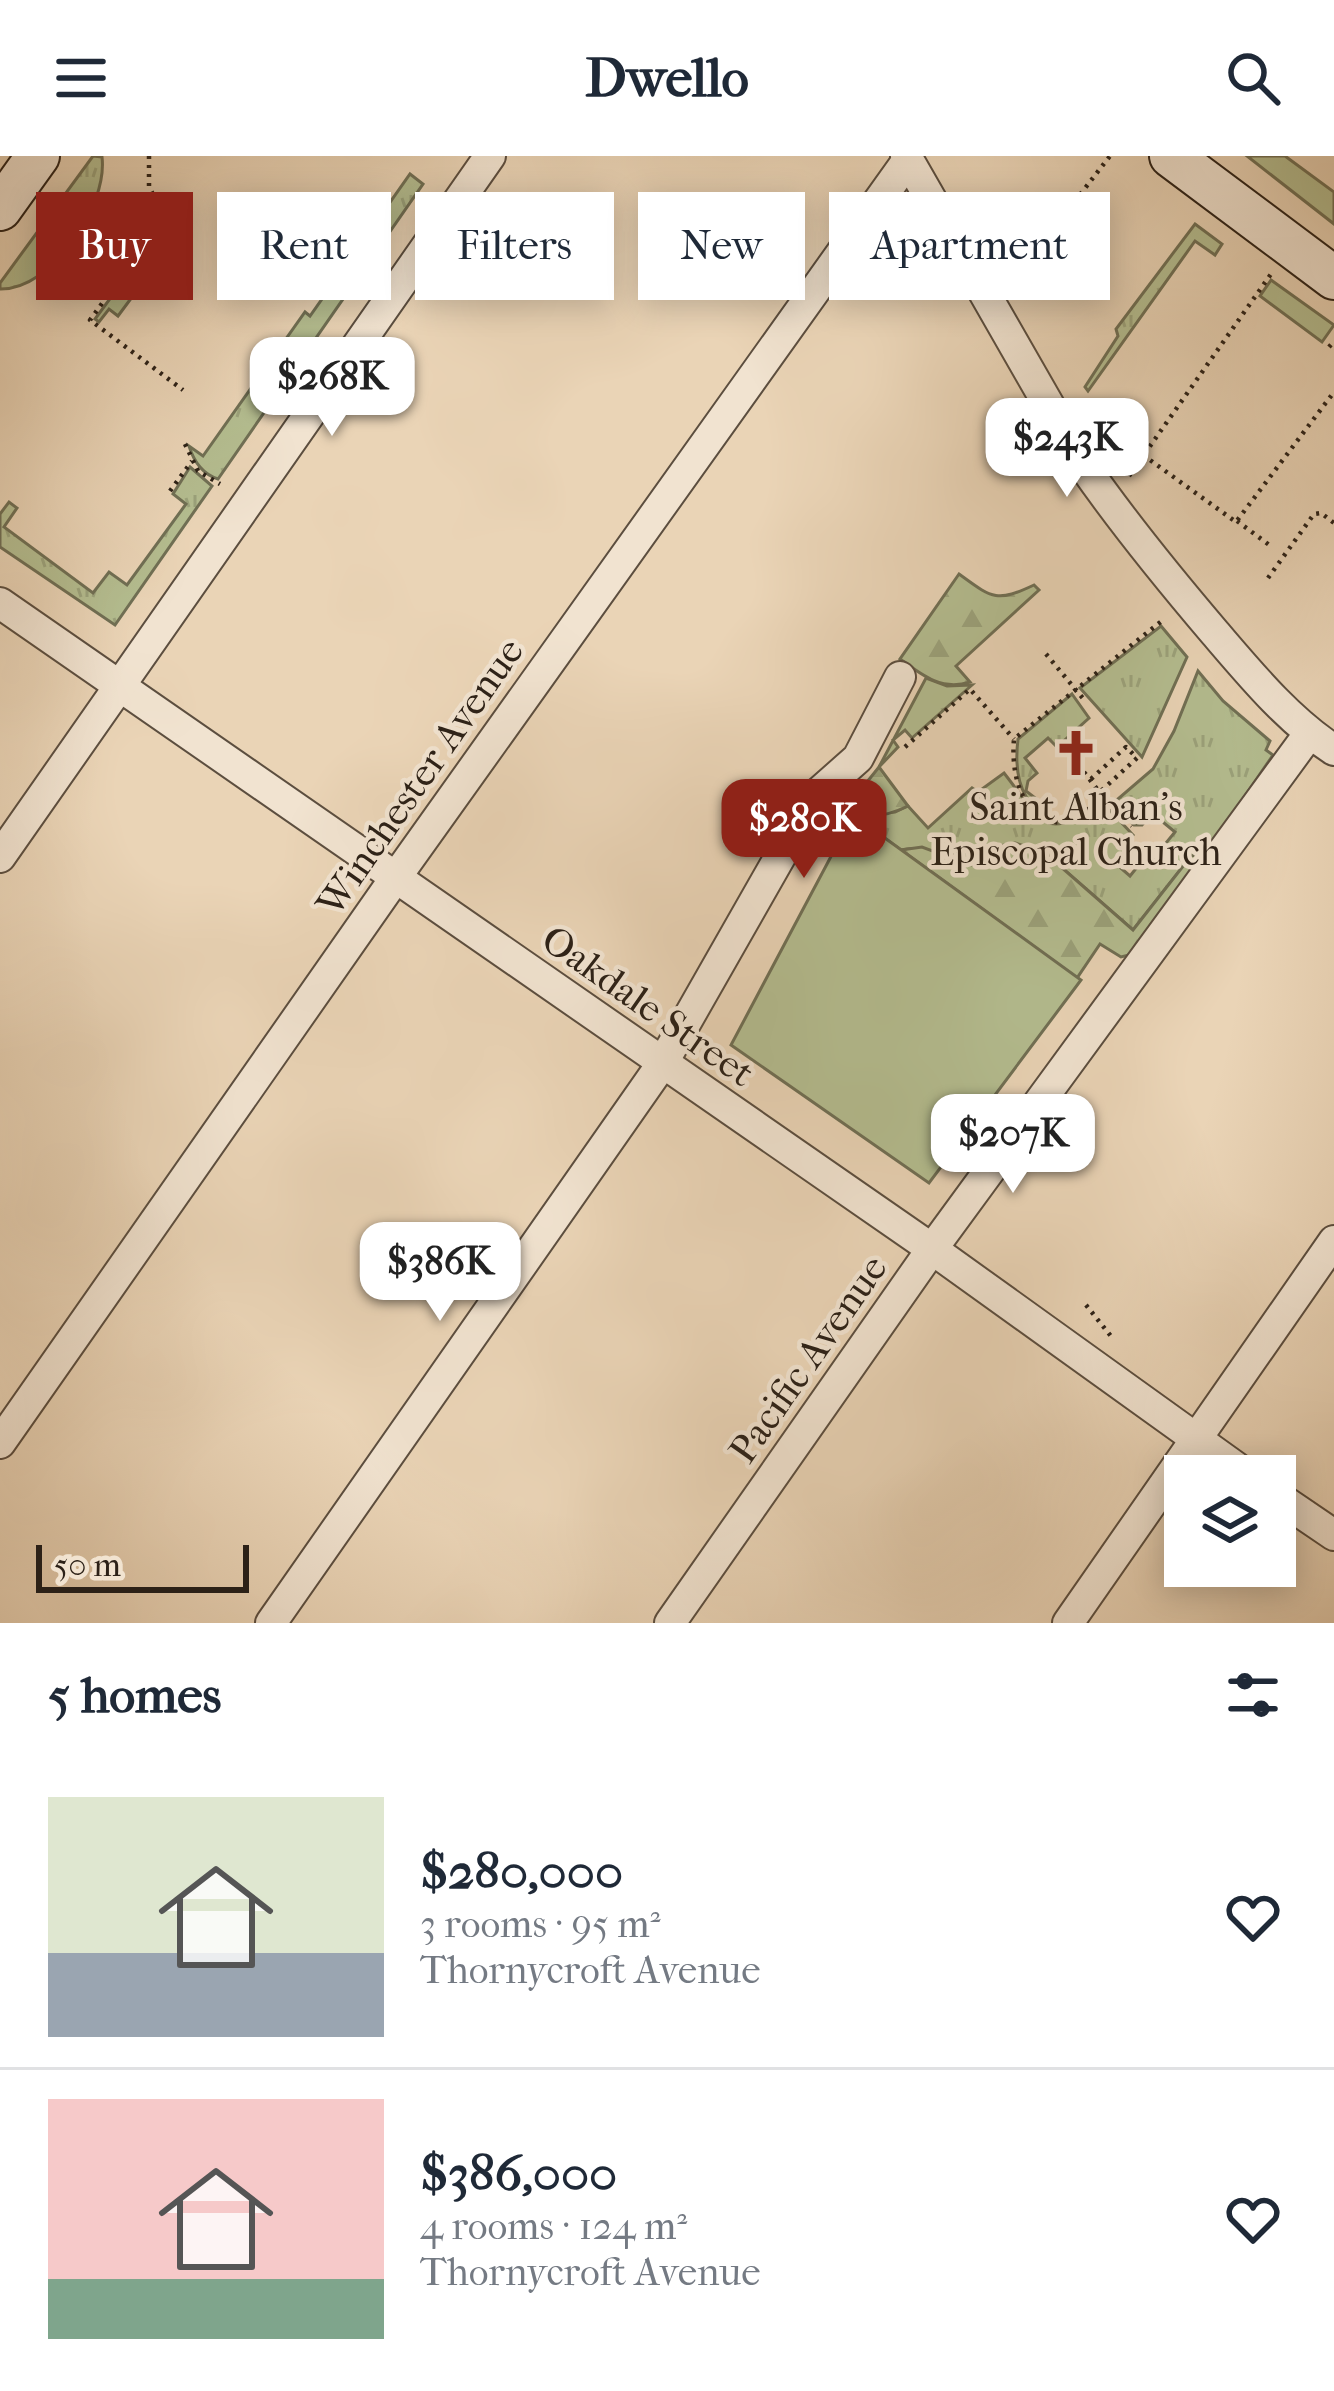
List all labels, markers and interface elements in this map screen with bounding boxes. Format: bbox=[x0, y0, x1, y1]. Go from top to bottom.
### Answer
icon: menu bbox=[48, 45, 114, 111]
icon: search bbox=[1220, 45, 1286, 111]
text: Dwello bbox=[585, 47, 749, 110]
chip: Buy bbox=[36, 192, 193, 300]
chip: Rent bbox=[217, 192, 391, 300]
chip: Filters bbox=[415, 192, 614, 300]
chip: New bbox=[638, 192, 805, 300]
chip: Apartment bbox=[829, 192, 1110, 300]
pin: $268K bbox=[248, 337, 416, 439]
text: $268K bbox=[277, 353, 387, 399]
pin: $243K bbox=[983, 398, 1151, 500]
text: $243K bbox=[1013, 414, 1121, 460]
street label: Winchester Avenue bbox=[306, 629, 533, 926]
church icon: Saint Alban's Episcopal Church bbox=[1051, 728, 1101, 778]
pin: $280K bbox=[720, 779, 888, 881]
place label: Saint Alban's Episcopal Church bbox=[930, 784, 1222, 875]
text: $280K bbox=[749, 795, 859, 841]
street label: Oakdale Street bbox=[533, 916, 763, 1096]
pin: $207K bbox=[929, 1094, 1097, 1196]
text: $207K bbox=[958, 1110, 1068, 1156]
pin: $386K bbox=[356, 1222, 524, 1324]
text: $386K bbox=[387, 1238, 493, 1284]
street label: Pacific Avenue bbox=[719, 1246, 897, 1472]
map controls bbox=[1164, 1455, 1296, 1587]
button: layers bbox=[1164, 1455, 1296, 1587]
scale bar bbox=[36, 1539, 249, 1592]
text: 50 m bbox=[54, 1546, 121, 1585]
icon: filters bbox=[1220, 1662, 1286, 1728]
text: 5 homes bbox=[48, 1665, 221, 1725]
text: $280,000 bbox=[420, 1841, 623, 1901]
icon: home bbox=[144, 1845, 288, 1989]
icon: heart bbox=[1220, 1884, 1286, 1950]
text: 3 rooms · 95 m² bbox=[420, 1901, 661, 1947]
text: Thornycroft Avenue bbox=[420, 1947, 760, 1993]
text: $386,000 bbox=[420, 2143, 617, 2203]
icon: home bbox=[144, 2147, 288, 2291]
icon: heart bbox=[1220, 2186, 1286, 2252]
text: 4 rooms · 124 m² bbox=[420, 2203, 687, 2249]
text: Thornycroft Avenue bbox=[420, 2249, 760, 2295]

